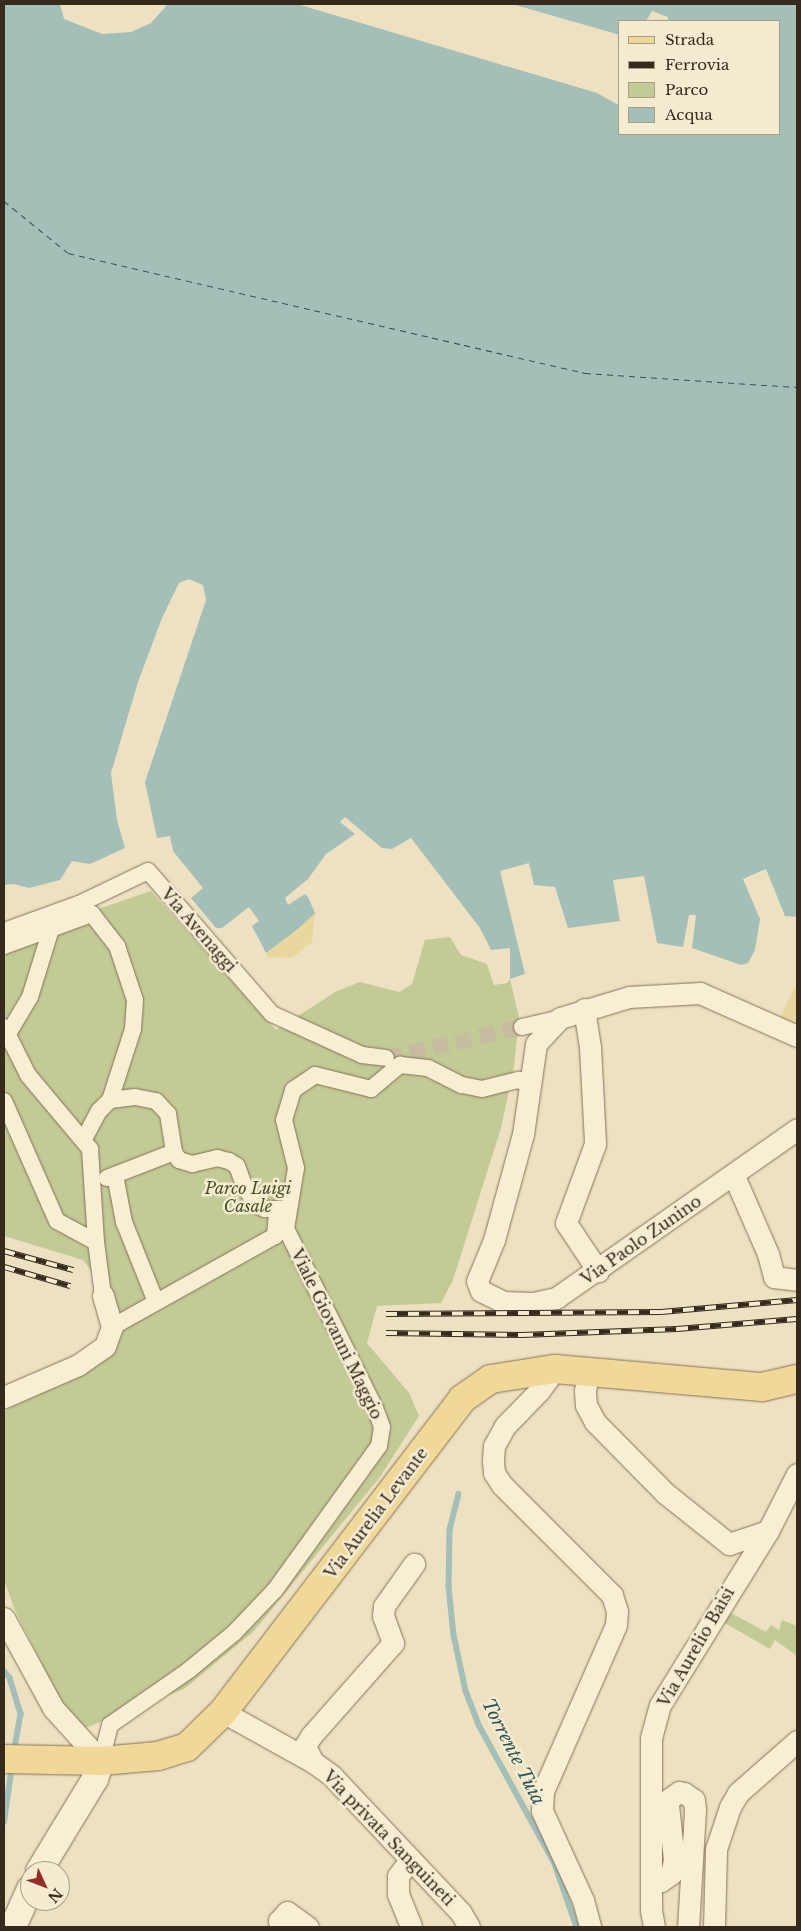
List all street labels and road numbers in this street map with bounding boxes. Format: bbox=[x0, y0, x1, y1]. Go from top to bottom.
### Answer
street label: Via Avenaggi bbox=[157, 884, 241, 976]
street label: Via Paolo Zunino bbox=[577, 1191, 705, 1289]
street label: Viale Giovanni Maggio bbox=[287, 1246, 387, 1422]
street label: Via Aurelia Levante bbox=[320, 1443, 432, 1583]
street label: Via Aurelio Baisi bbox=[654, 1583, 738, 1711]
street label: Via privata Sanguineti bbox=[319, 1766, 459, 1910]

